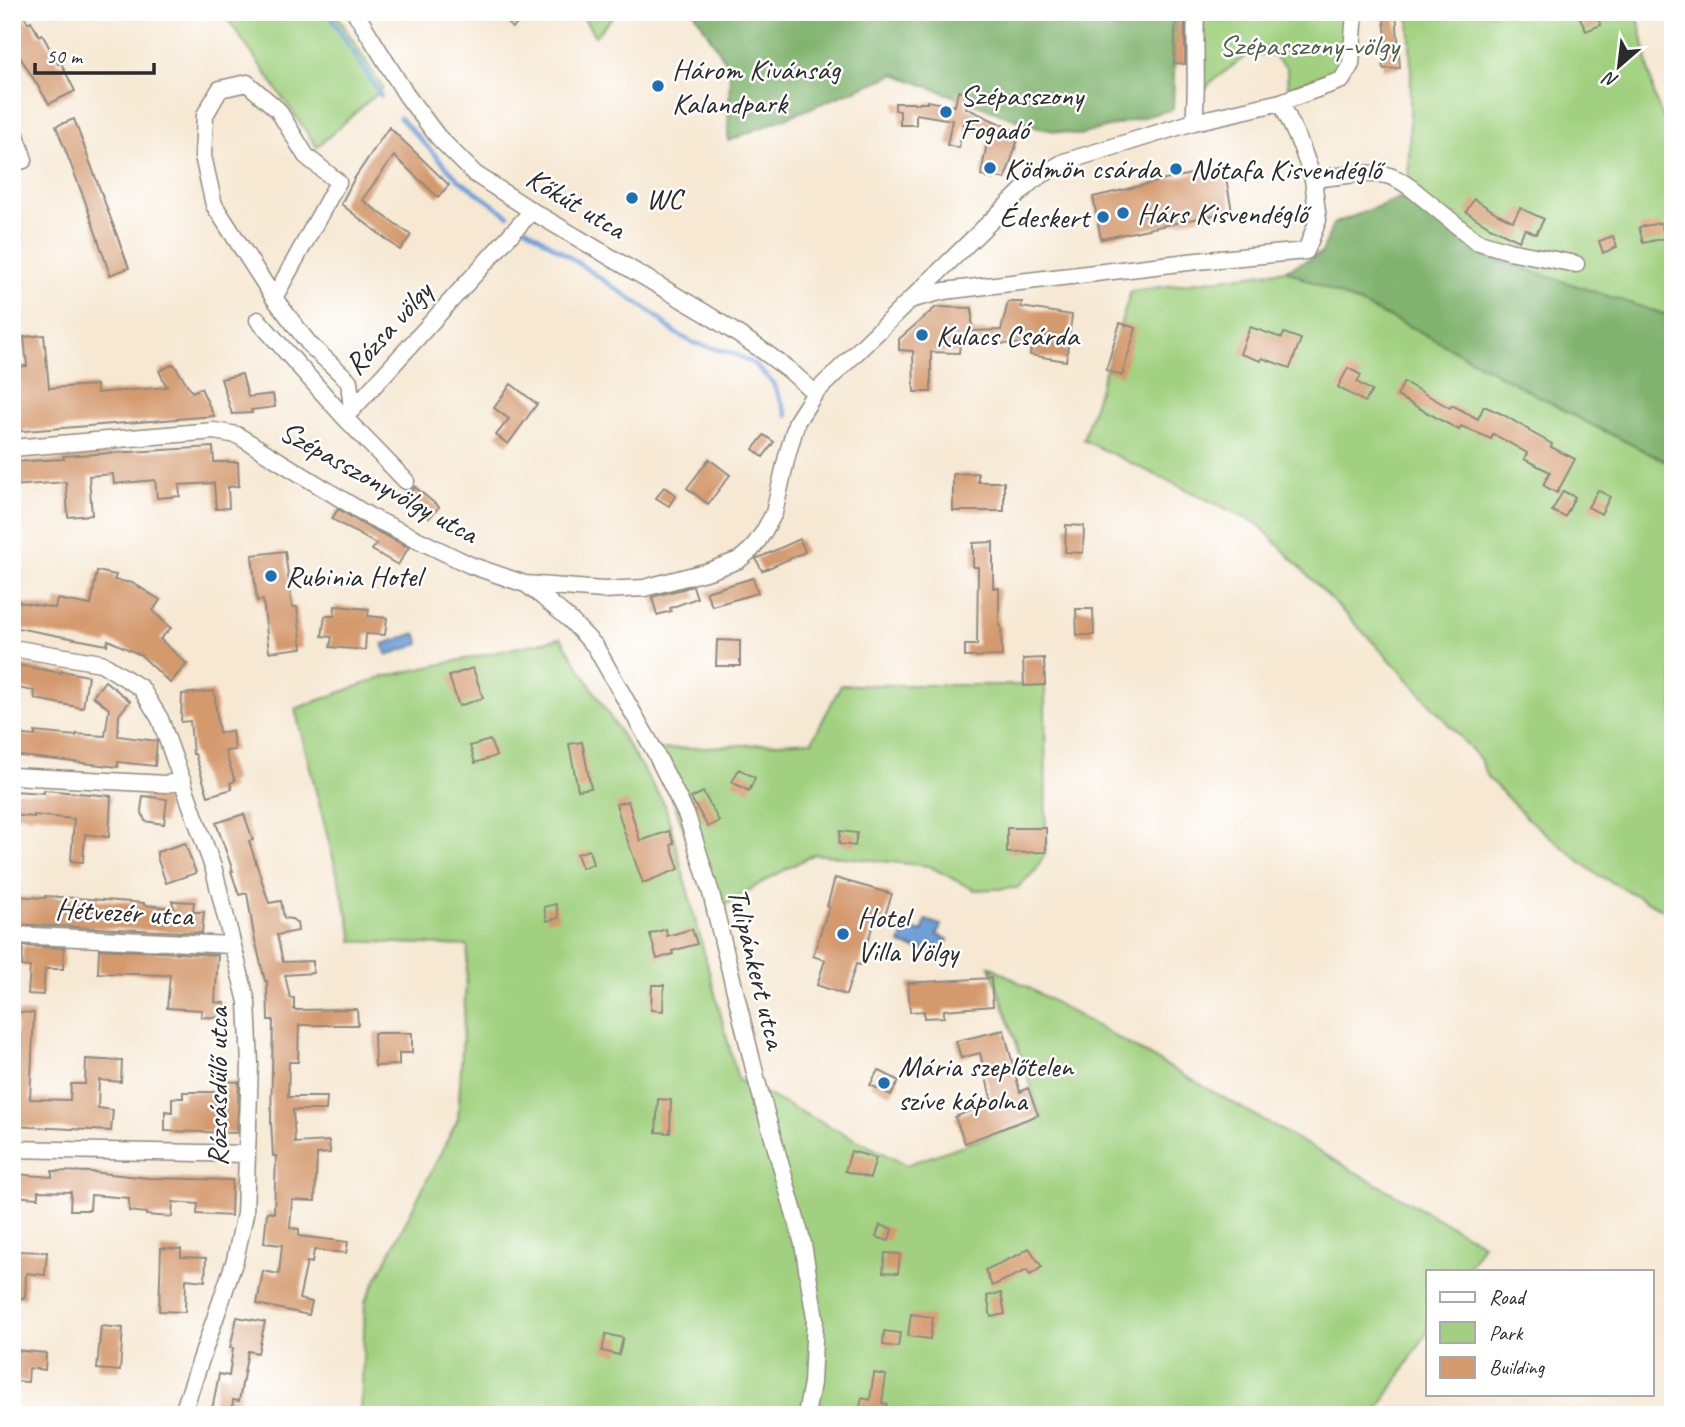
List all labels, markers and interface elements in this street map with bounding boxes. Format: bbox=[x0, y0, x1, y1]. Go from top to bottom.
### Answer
park label: Szépasszony-völgy bbox=[1219, 26, 1401, 64]
scale bar bbox=[35, 32, 154, 76]
north arrow bbox=[1584, 32, 1654, 102]
text: 50 m bbox=[46, 43, 84, 69]
place label: Három Kivánság Kalandpark bbox=[672, 50, 841, 122]
text: N bbox=[1598, 65, 1622, 93]
place label: Szépasszony Fogadó bbox=[960, 76, 1086, 148]
marker: Három Kivánság Kalandpark bbox=[650, 78, 666, 94]
marker: Szépasszony Fogadó bbox=[938, 104, 954, 120]
place label: Ködmön csárda bbox=[1004, 149, 1162, 187]
place label: Nótafa Kisvendéglő bbox=[1190, 150, 1386, 188]
street label: Kőkút utca bbox=[519, 159, 634, 248]
marker: Ködmön csárda bbox=[982, 160, 998, 176]
marker: Nótafa Kisvendéglő bbox=[1168, 161, 1184, 177]
place label: WC bbox=[646, 179, 686, 217]
marker: WC bbox=[624, 190, 640, 206]
place label: Hárs Kisvendéglő bbox=[1137, 194, 1312, 232]
place label: Édeskert bbox=[999, 198, 1092, 236]
marker: Hárs Kisvendéglő bbox=[1115, 205, 1131, 221]
marker: Édeskert bbox=[1095, 209, 1111, 225]
street label: Rózsa völgy bbox=[336, 271, 442, 383]
place label: Kulacs Csárda bbox=[936, 316, 1080, 354]
marker: Kulacs Csárda bbox=[914, 327, 930, 343]
street label: Szépasszonyvölgy utca bbox=[273, 412, 486, 553]
place label: Rubinia Hotel bbox=[285, 557, 426, 595]
marker: Rubinia Hotel bbox=[263, 568, 279, 584]
street label: Tulipánkert utca bbox=[719, 884, 796, 1055]
street label: Hétvezér utca bbox=[54, 889, 196, 935]
place label: Hotel Villa Völgy bbox=[857, 898, 961, 970]
marker: Hotel Villa Völgy bbox=[835, 926, 851, 942]
street label: Rózsásdűlő utca bbox=[198, 1005, 236, 1167]
place label: Mária szeplőtelen szíve kápolna bbox=[898, 1047, 1074, 1119]
marker: Mária szeplőtelen szíve kápolna bbox=[876, 1075, 892, 1091]
legend bbox=[1426, 1270, 1654, 1396]
text: Road bbox=[1489, 1284, 1528, 1310]
text: Park bbox=[1489, 1320, 1524, 1346]
text: Building bbox=[1489, 1354, 1546, 1380]

